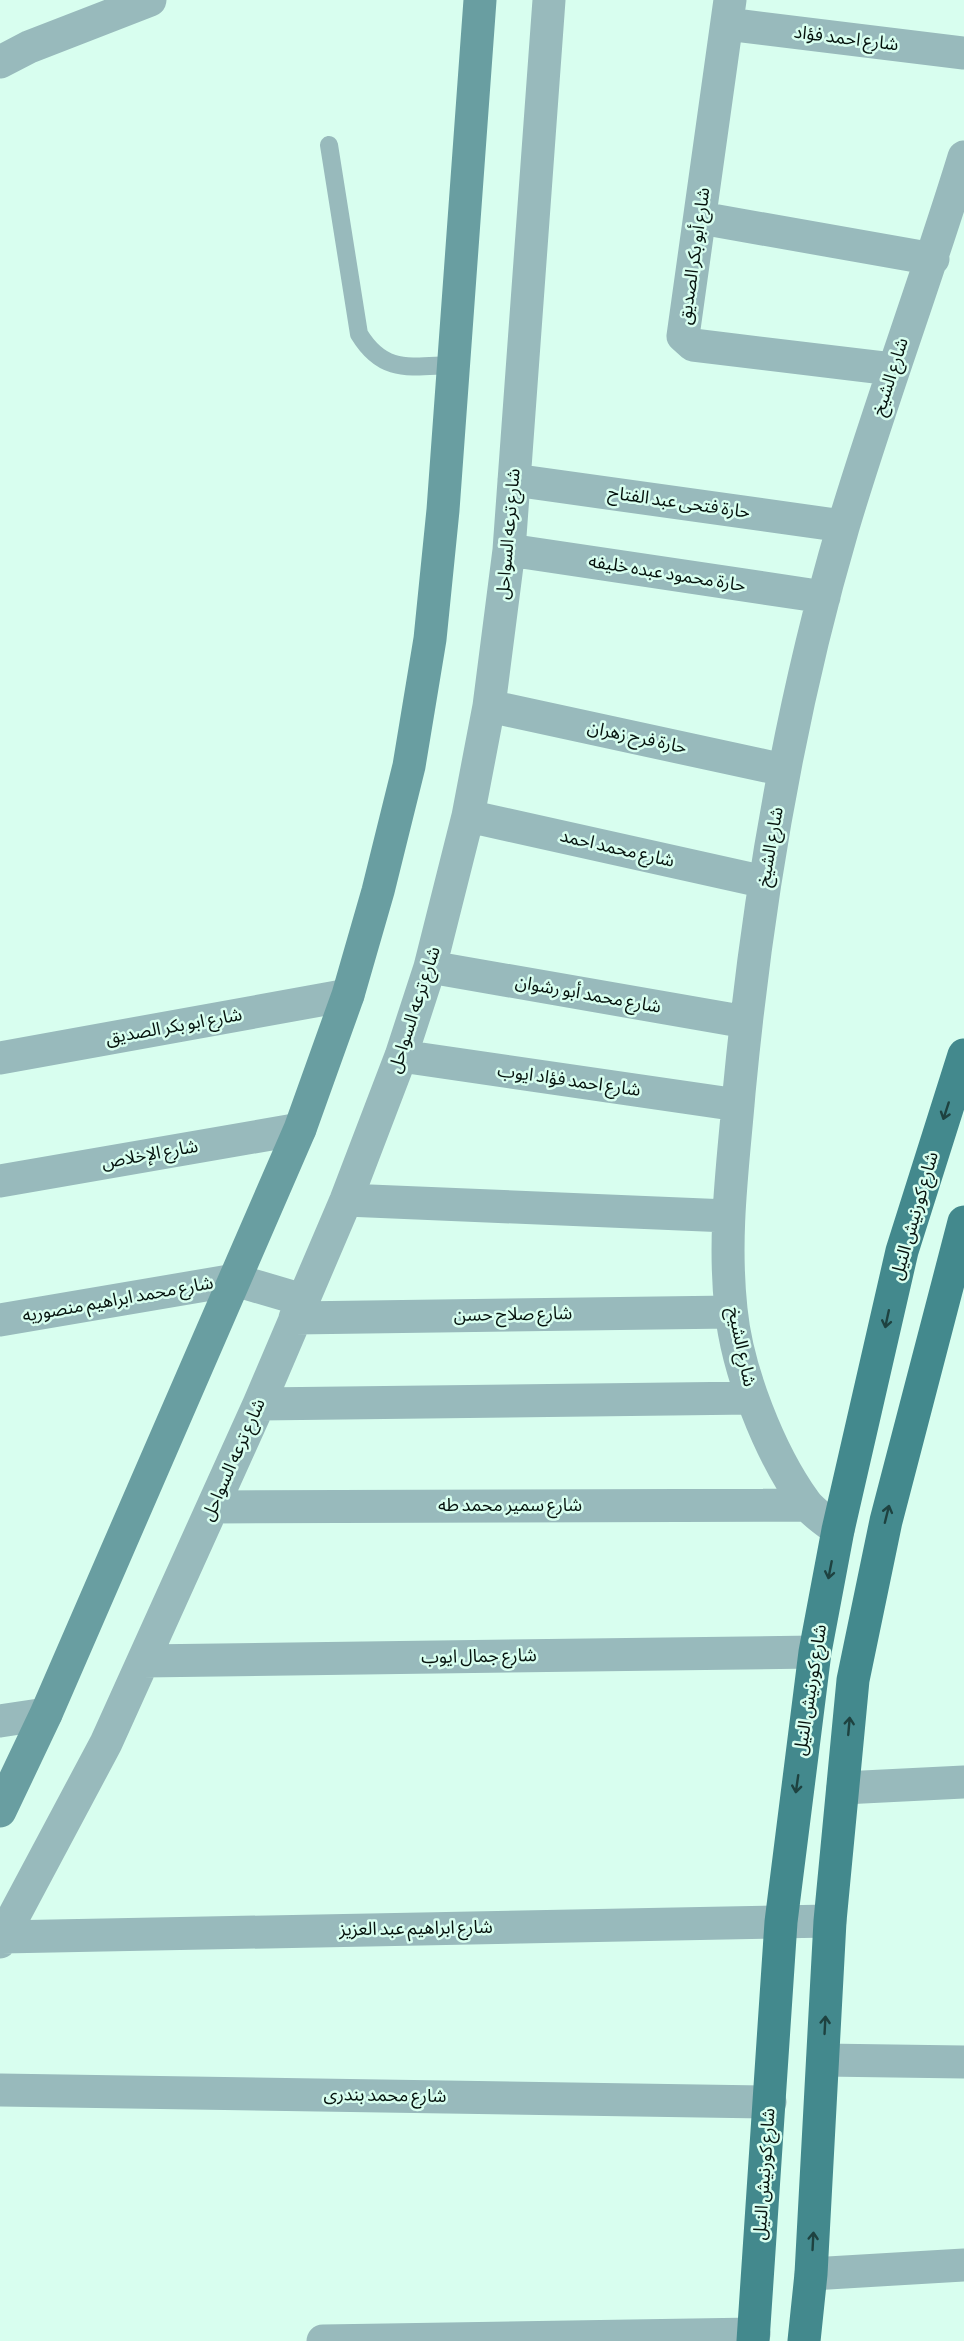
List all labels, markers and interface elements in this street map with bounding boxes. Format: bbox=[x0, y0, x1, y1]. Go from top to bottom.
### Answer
street label: شارع احمد فؤاد bbox=[792, 24, 899, 58]
street label: شارع أبو بكر الصديق bbox=[673, 186, 717, 326]
street label: شارع الشيخ bbox=[870, 336, 916, 419]
street label: شارع ترعه السواحل bbox=[494, 468, 528, 601]
street label: حارة فتحى عبد الفتاح bbox=[606, 484, 751, 525]
street label: حارة محمود عبده خليفه bbox=[587, 553, 747, 596]
street label: حارة فرح زهران bbox=[585, 719, 688, 760]
street label: شارع الشيخ bbox=[755, 806, 791, 889]
street label: شارع محمد احمد bbox=[557, 827, 676, 875]
street label: شارع ترعه السواحل bbox=[386, 945, 448, 1077]
street label: شارع محمد أبو رشوان bbox=[513, 970, 663, 1021]
street label: شارع ابو بكر الصديق bbox=[104, 1006, 244, 1052]
street label: شارع احمد فؤاد ايوب bbox=[496, 1062, 642, 1104]
one-way arrow bbox=[940, 1101, 951, 1120]
street label: شارع الإخلاص bbox=[100, 1138, 200, 1176]
street label: شارع كورنيش النيل bbox=[888, 1150, 946, 1283]
street label: شارع محمد ابراهيم منصوريه bbox=[21, 1274, 216, 1330]
street label: شارع صلاح حسن bbox=[454, 1305, 573, 1329]
street label: شارع الشيخ bbox=[720, 1306, 758, 1389]
one-way arrow bbox=[881, 1309, 893, 1328]
street label: شارع ترعه السواحل bbox=[199, 1396, 273, 1525]
street label: شارع سمير محمد طه bbox=[438, 1497, 582, 1519]
one-way arrow bbox=[882, 1505, 894, 1524]
one-way arrow bbox=[825, 1560, 836, 1580]
street label: شارع كورنيش النيل bbox=[792, 1623, 834, 1757]
street label: شارع جمال ايوب bbox=[421, 1647, 537, 1671]
one-way arrow bbox=[844, 1717, 855, 1737]
one-way arrow bbox=[792, 1773, 803, 1793]
street label: شارع ابراهيم عبد العزيز bbox=[338, 1919, 493, 1943]
one-way arrow bbox=[819, 2016, 830, 2036]
street label: شارع محمد بندرى bbox=[323, 2086, 447, 2110]
street label: شارع كورنيش النيل bbox=[751, 2107, 783, 2241]
one-way arrow bbox=[808, 2231, 819, 2251]

